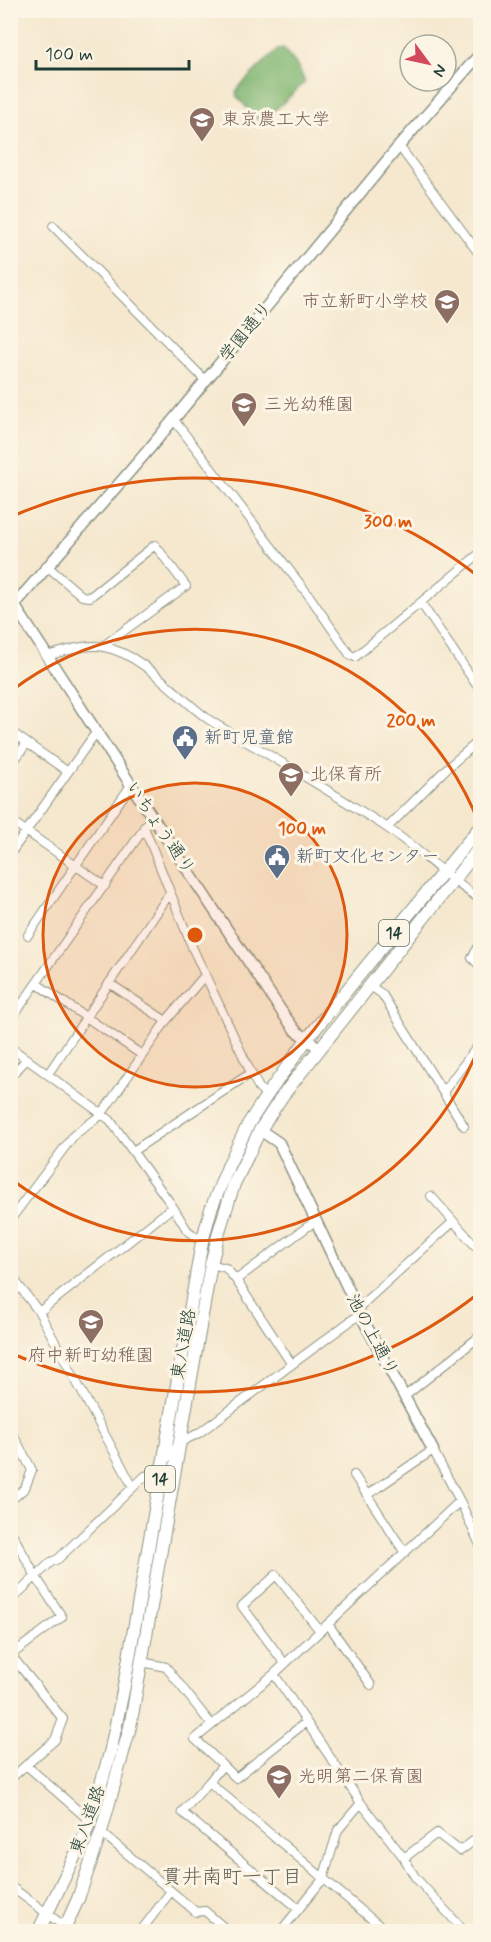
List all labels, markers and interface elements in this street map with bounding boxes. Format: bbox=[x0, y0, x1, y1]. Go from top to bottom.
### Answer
scale bar bbox=[36, 33, 189, 71]
north arrow bbox=[398, 33, 458, 93]
text: 100 m bbox=[45, 43, 93, 67]
text: N bbox=[428, 60, 451, 81]
school or university icon: 東京農工大学 bbox=[187, 105, 217, 143]
place label: 東京農工大学 bbox=[222, 108, 330, 132]
school or university icon: 市立新町小学校 bbox=[432, 287, 462, 325]
place label: 市立新町小学校 bbox=[302, 290, 428, 314]
street label: 学園通り bbox=[214, 296, 278, 368]
school or university icon: 三光幼稚園 bbox=[229, 390, 259, 428]
place label: 三光幼稚園 bbox=[264, 393, 354, 417]
text: 300 m bbox=[364, 510, 412, 534]
text: 200 m bbox=[386, 709, 436, 733]
public building icon: 新町児童館 bbox=[170, 723, 200, 761]
place label: 新町児童館 bbox=[204, 726, 294, 750]
school or university icon: 北保育所 bbox=[276, 760, 306, 798]
place label: 北保育所 bbox=[310, 763, 382, 787]
street label: いちょう通り bbox=[120, 777, 200, 879]
text: 100 m bbox=[278, 817, 326, 841]
public building icon: 新町文化センター bbox=[262, 842, 292, 880]
place label: 新町文化センター bbox=[296, 845, 439, 869]
road number: 14 bbox=[379, 920, 409, 946]
centre of rings bbox=[185, 925, 205, 945]
street label: 池の上通り bbox=[340, 1290, 404, 1380]
street label: 東八道路 bbox=[166, 1306, 202, 1382]
school or university icon: 府中新町幼稚園 bbox=[76, 1307, 106, 1345]
place label: 府中新町幼稚園 bbox=[28, 1344, 154, 1368]
road number: 14 bbox=[145, 1466, 175, 1492]
school or university icon: 光明第二保育園 bbox=[264, 1762, 294, 1800]
place label: 光明第二保育園 bbox=[298, 1765, 424, 1789]
street label: 東八道路 bbox=[64, 1782, 112, 1858]
district label: 貫井南町一丁目 bbox=[162, 1864, 302, 1891]

